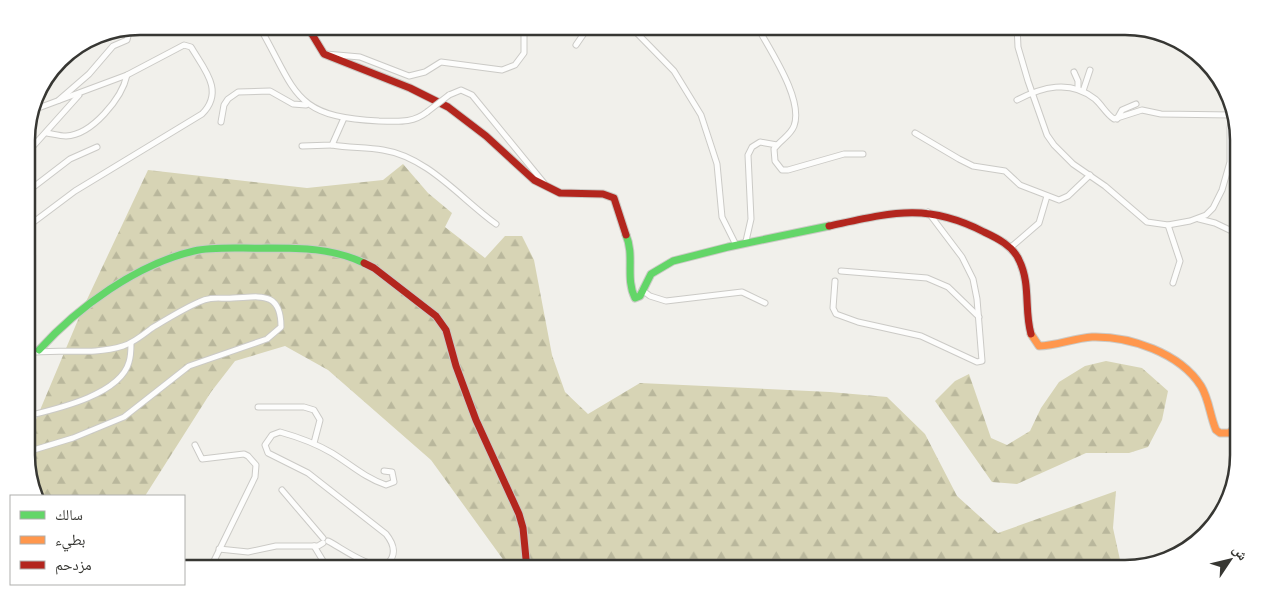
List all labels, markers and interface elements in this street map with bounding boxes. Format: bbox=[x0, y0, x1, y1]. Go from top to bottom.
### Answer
legend bbox=[10, 495, 185, 585]
text: سالك bbox=[55, 504, 83, 524]
text: بطيء bbox=[55, 529, 85, 552]
north arrow bbox=[1205, 535, 1255, 585]
text: ش bbox=[1229, 541, 1253, 564]
text: مزدحم bbox=[55, 554, 92, 575]

